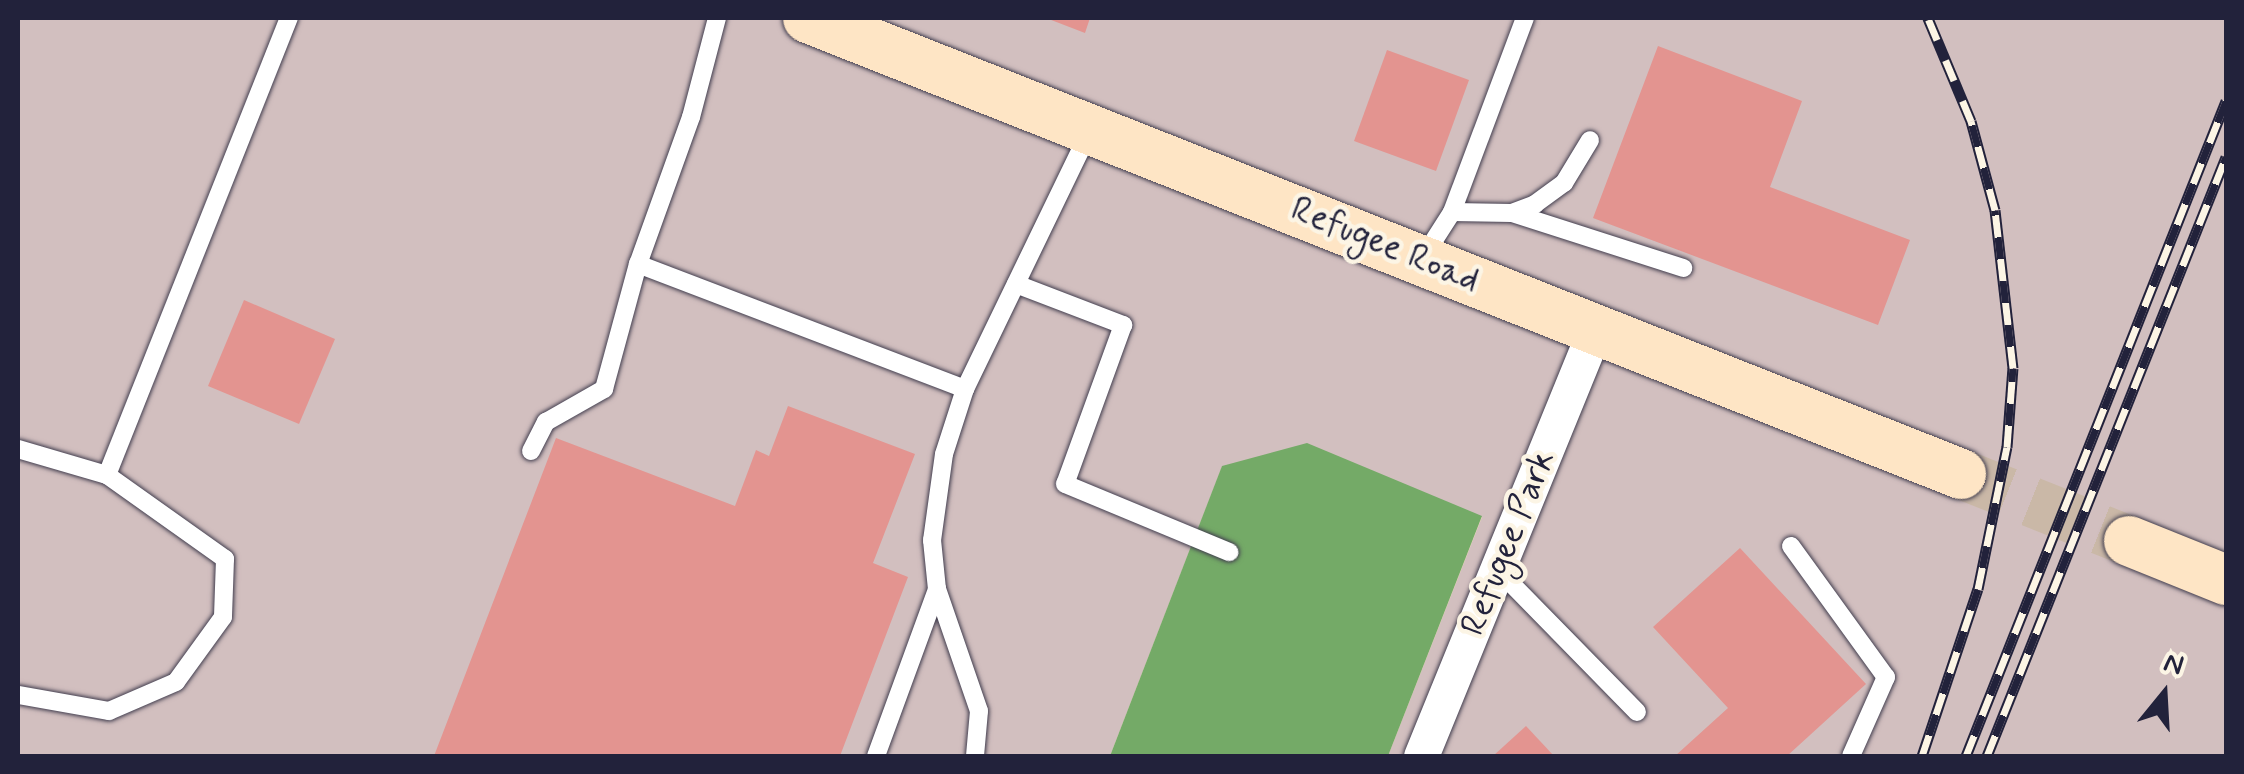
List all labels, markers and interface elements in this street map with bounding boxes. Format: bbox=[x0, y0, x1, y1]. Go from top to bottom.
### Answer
street label: Refugee Road bbox=[1286, 189, 1484, 301]
street label: Refugee Park bbox=[1452, 444, 1564, 642]
north arrow bbox=[2114, 644, 2214, 744]
text: N bbox=[2159, 645, 2188, 685]

